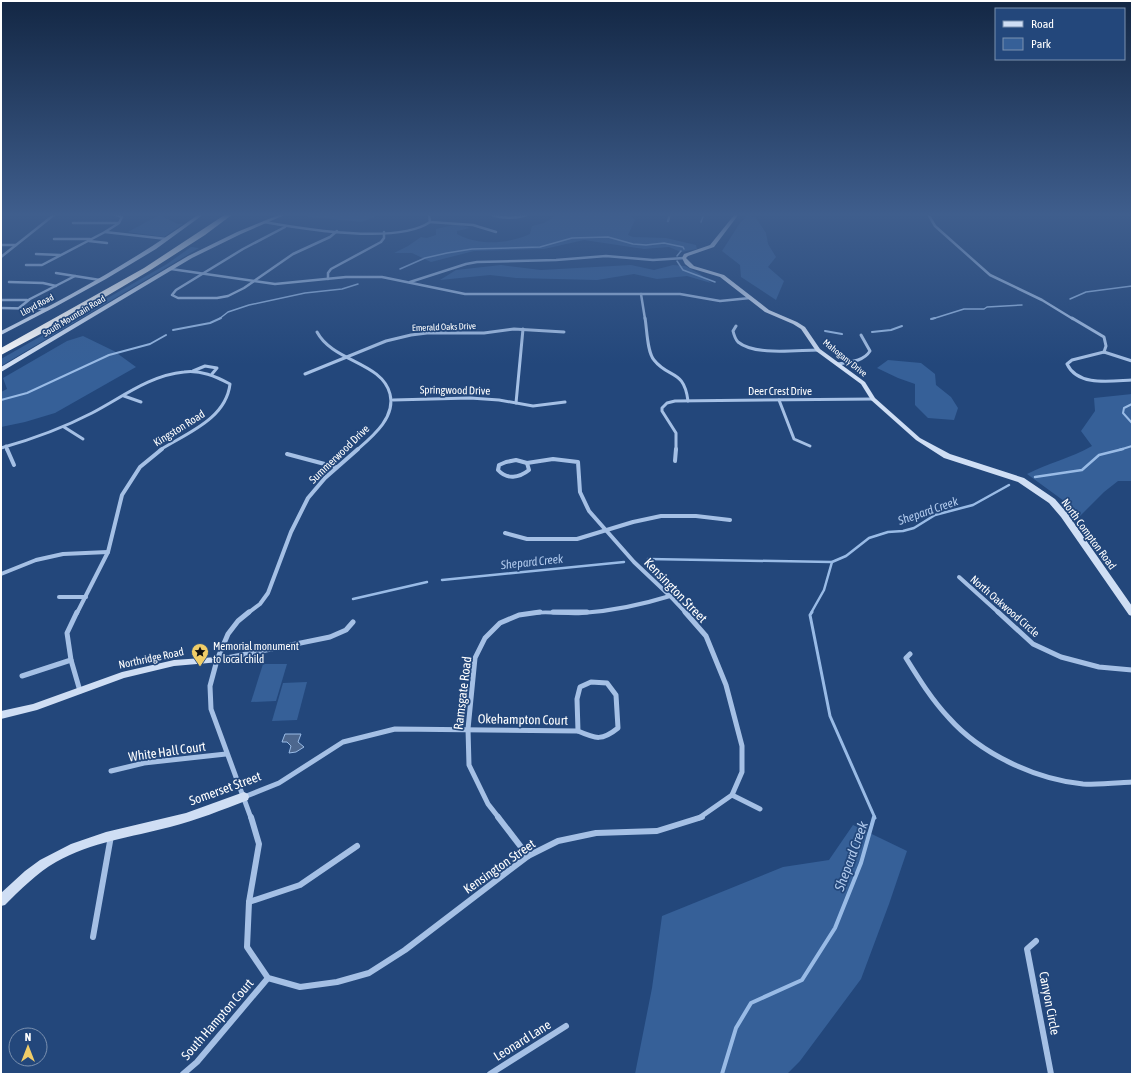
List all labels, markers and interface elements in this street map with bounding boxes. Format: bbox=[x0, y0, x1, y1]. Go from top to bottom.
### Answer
legend bbox=[995, 8, 1125, 60]
text: Road bbox=[1031, 17, 1054, 31]
text: Park bbox=[1031, 37, 1052, 51]
street label: Lloyd Road bbox=[19, 292, 55, 318]
street label: South Mountain Road bbox=[41, 293, 107, 339]
street label: Emerald Oaks Drive bbox=[412, 321, 476, 333]
street label: Mahogany Drive bbox=[821, 337, 869, 379]
street label: Springwood Drive bbox=[420, 383, 490, 397]
street label: Deer Crest Drive bbox=[748, 385, 812, 397]
street label: Kingston Road bbox=[151, 408, 207, 448]
street label: Summerwood Drive bbox=[306, 422, 372, 486]
water label: Shepard Creek bbox=[895, 494, 961, 528]
street label: North Compton Road bbox=[1059, 496, 1119, 572]
water label: Shepard Creek bbox=[499, 552, 565, 572]
street label: Kensington Street bbox=[641, 555, 710, 626]
street label: North Oakwood Circle bbox=[968, 573, 1042, 639]
place label: Memorial monument to local child bbox=[213, 640, 299, 665]
place icon: Memorial monument to local child bbox=[190, 642, 210, 667]
street label: Northridge Road bbox=[117, 645, 185, 671]
street label: Ramsgate Road bbox=[451, 655, 474, 731]
street label: Okehampton Court bbox=[478, 711, 569, 728]
street label: White Hall Court bbox=[127, 739, 207, 764]
street label: Somerset Street bbox=[187, 768, 263, 808]
water label: Shepard Creek bbox=[831, 818, 871, 894]
street label: Kensington Street bbox=[461, 836, 538, 897]
street label: Canyon Circle bbox=[1036, 970, 1063, 1036]
street label: South Hampton Court bbox=[178, 976, 257, 1063]
street label: Leonard Lane bbox=[491, 1017, 554, 1064]
north arrow bbox=[8, 1027, 48, 1067]
text: N bbox=[25, 1031, 31, 1043]

